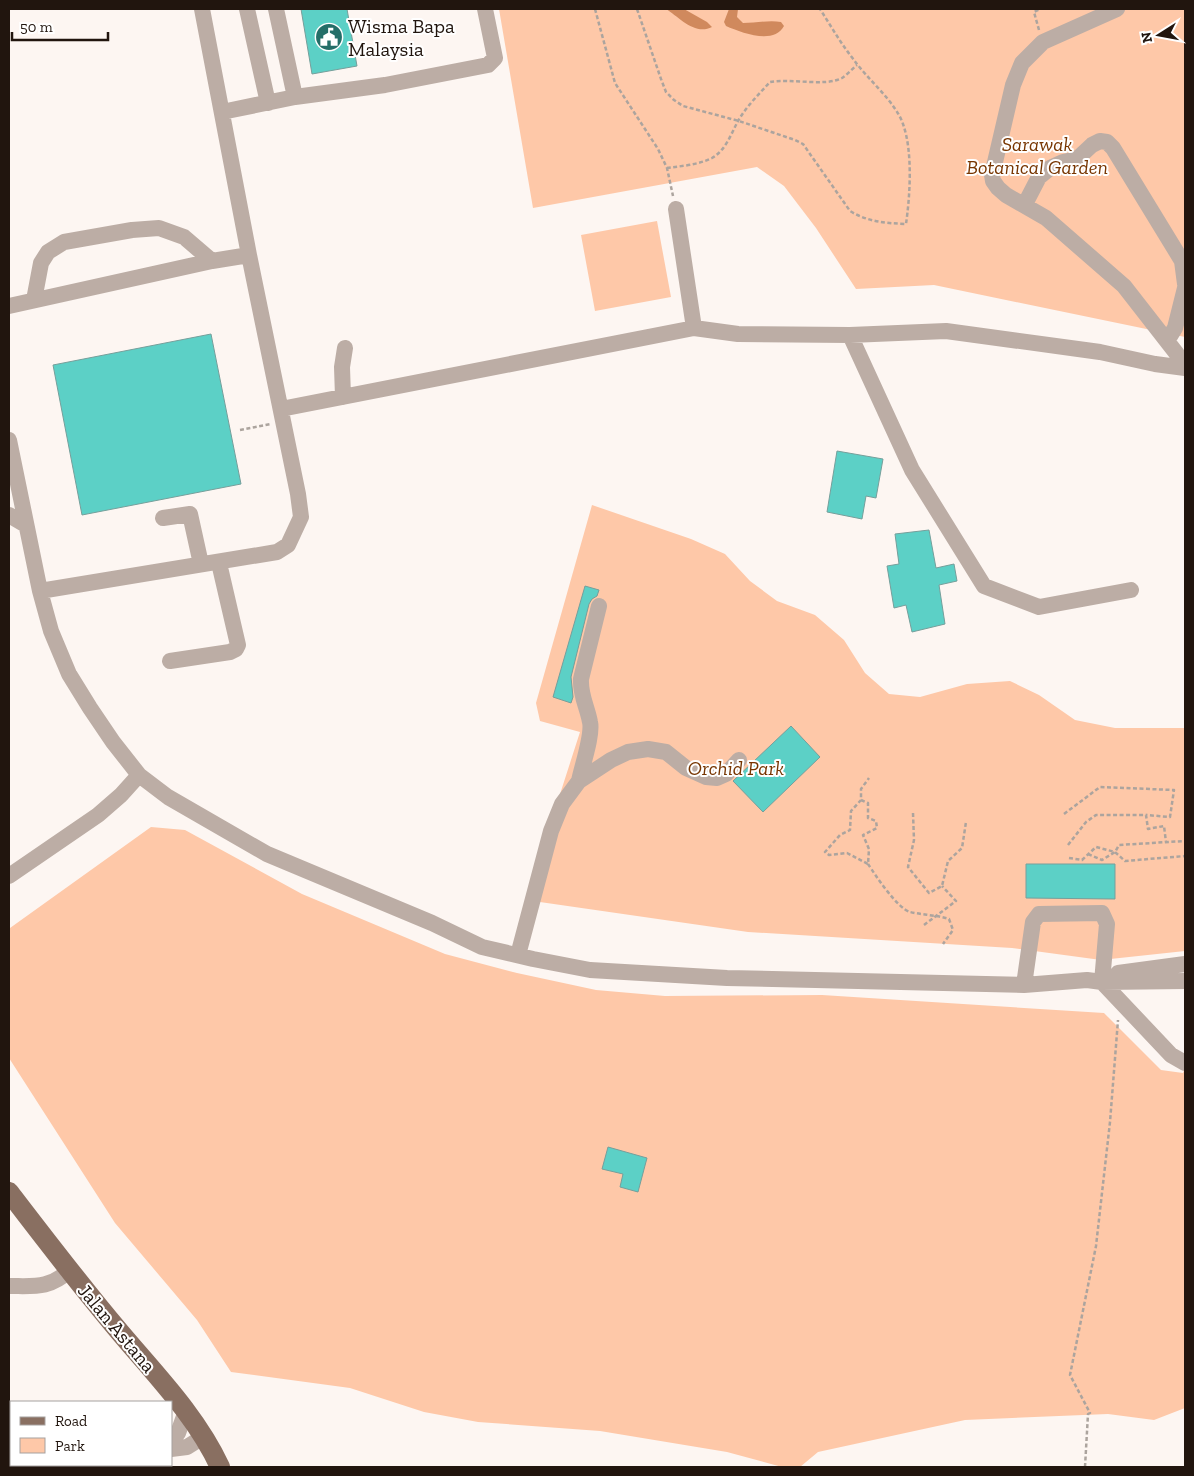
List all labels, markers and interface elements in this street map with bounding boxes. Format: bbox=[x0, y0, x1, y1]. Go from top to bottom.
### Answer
scale bar bbox=[12, 10, 109, 42]
north arrow bbox=[1134, 10, 1184, 60]
place label: Wisma Bapa Malaysia bbox=[348, 14, 455, 61]
text: 50 m bbox=[20, 18, 53, 36]
public building icon: Wisma Bapa Malaysia bbox=[314, 22, 344, 52]
text: N bbox=[1137, 30, 1156, 44]
park label: Sarawak Botanical Garden bbox=[966, 132, 1108, 179]
park label: Orchid Park bbox=[688, 756, 784, 780]
street label: Jalan Astana bbox=[73, 1279, 161, 1378]
legend bbox=[10, 1401, 172, 1466]
text: Road bbox=[55, 1412, 88, 1430]
text: Park bbox=[55, 1437, 85, 1455]

